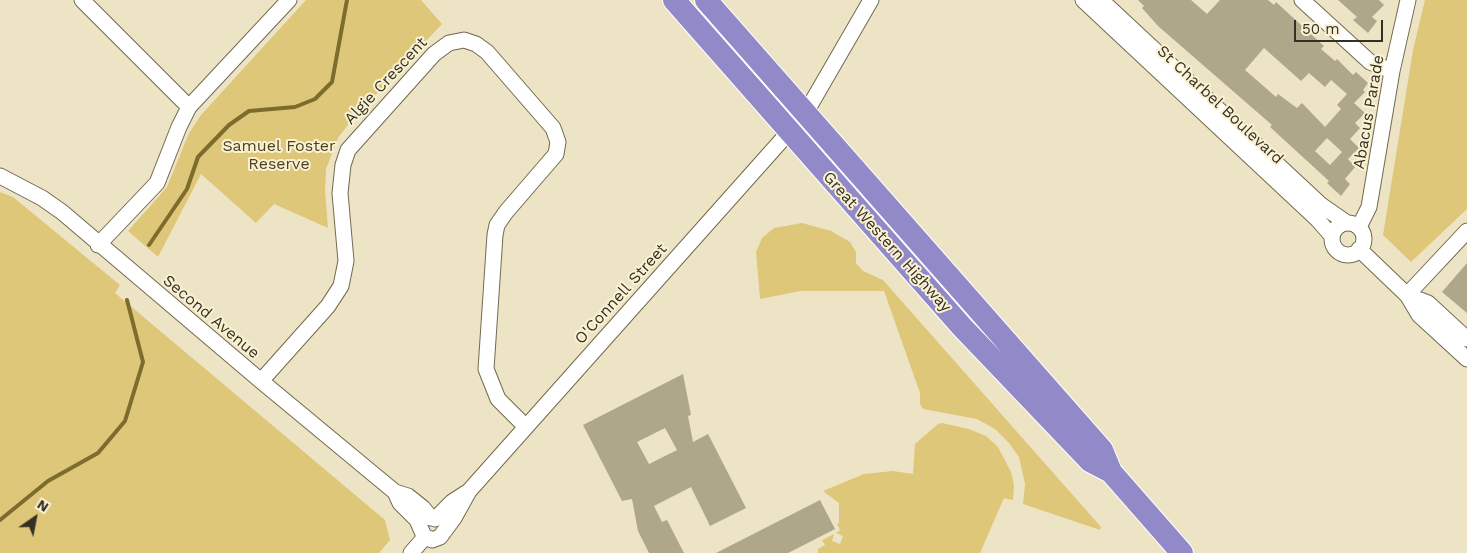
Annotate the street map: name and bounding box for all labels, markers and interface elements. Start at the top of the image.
scale bar [1297,10,1386,42]
text: 50 m [1302,20,1339,38]
street label: Algie Crescent [341,33,431,129]
street label: St Charbel Boulevard [1153,41,1287,169]
street label: Abacus Parade [1349,53,1389,171]
park label: Samuel Foster Reserve [222,136,336,174]
street label: Great Western Highway [819,168,955,316]
street label: O'Connell Street [571,240,671,348]
street label: Second Avenue [159,271,263,363]
north arrow [10,493,60,543]
text: N [34,496,52,515]

